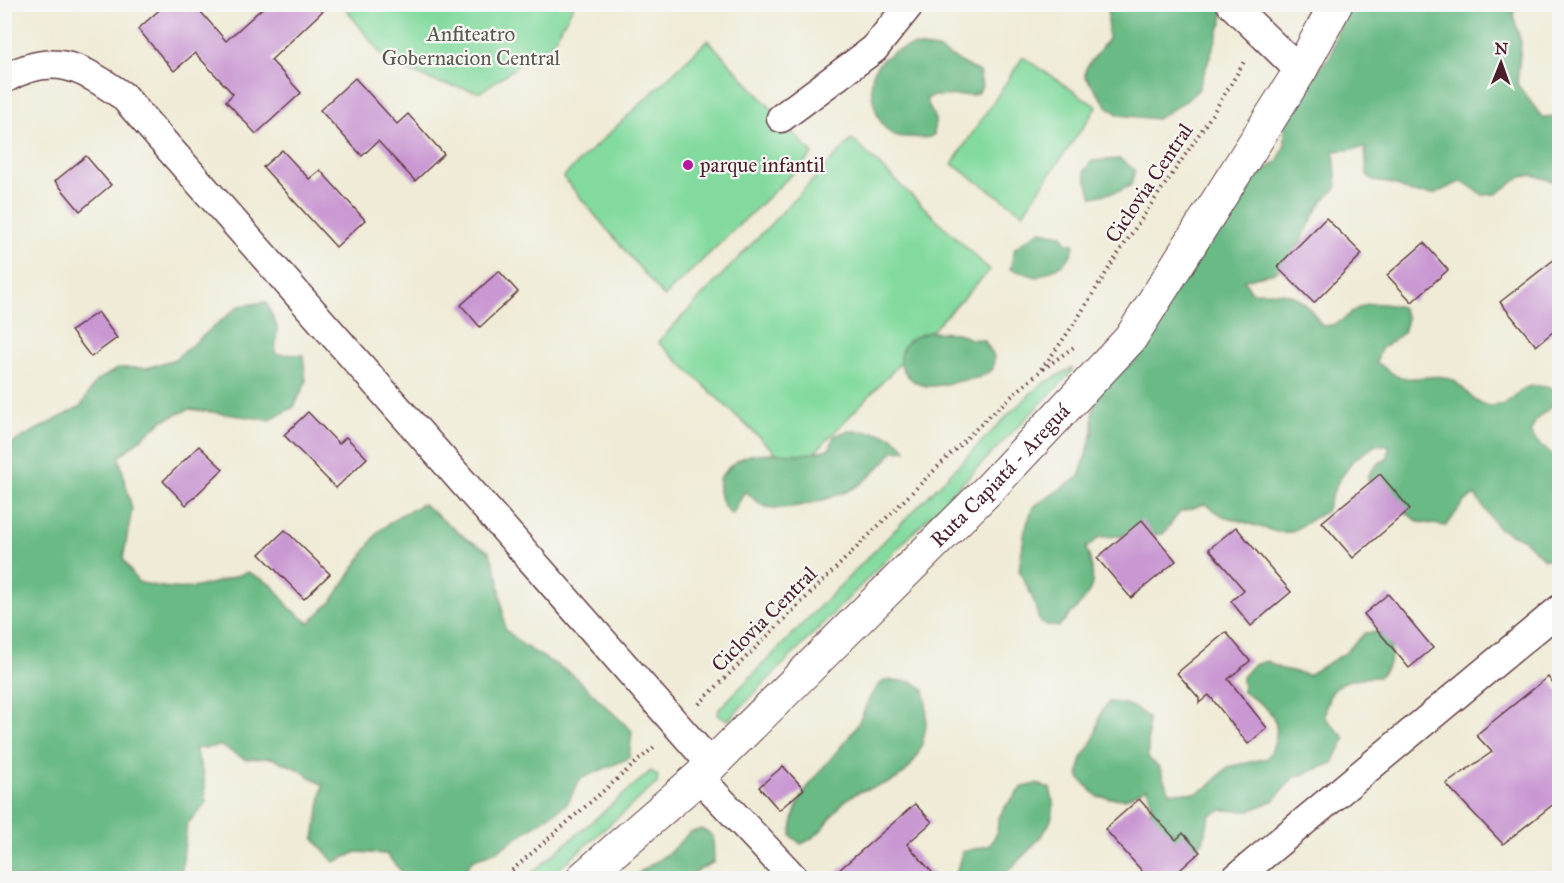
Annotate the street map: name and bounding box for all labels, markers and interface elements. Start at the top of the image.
park label: Anfiteatro Gobernacion Central [382,21,561,71]
north arrow [1471,33,1531,93]
text: N [1494,39,1509,58]
street label: Ciclovia Central [1099,118,1199,248]
place label: parque infantil [699,152,825,178]
marker: parque infantil [681,158,695,172]
street label: Ruta Capiatá - Areguá [925,398,1076,553]
street label: Ciclovia Central [706,561,822,677]

